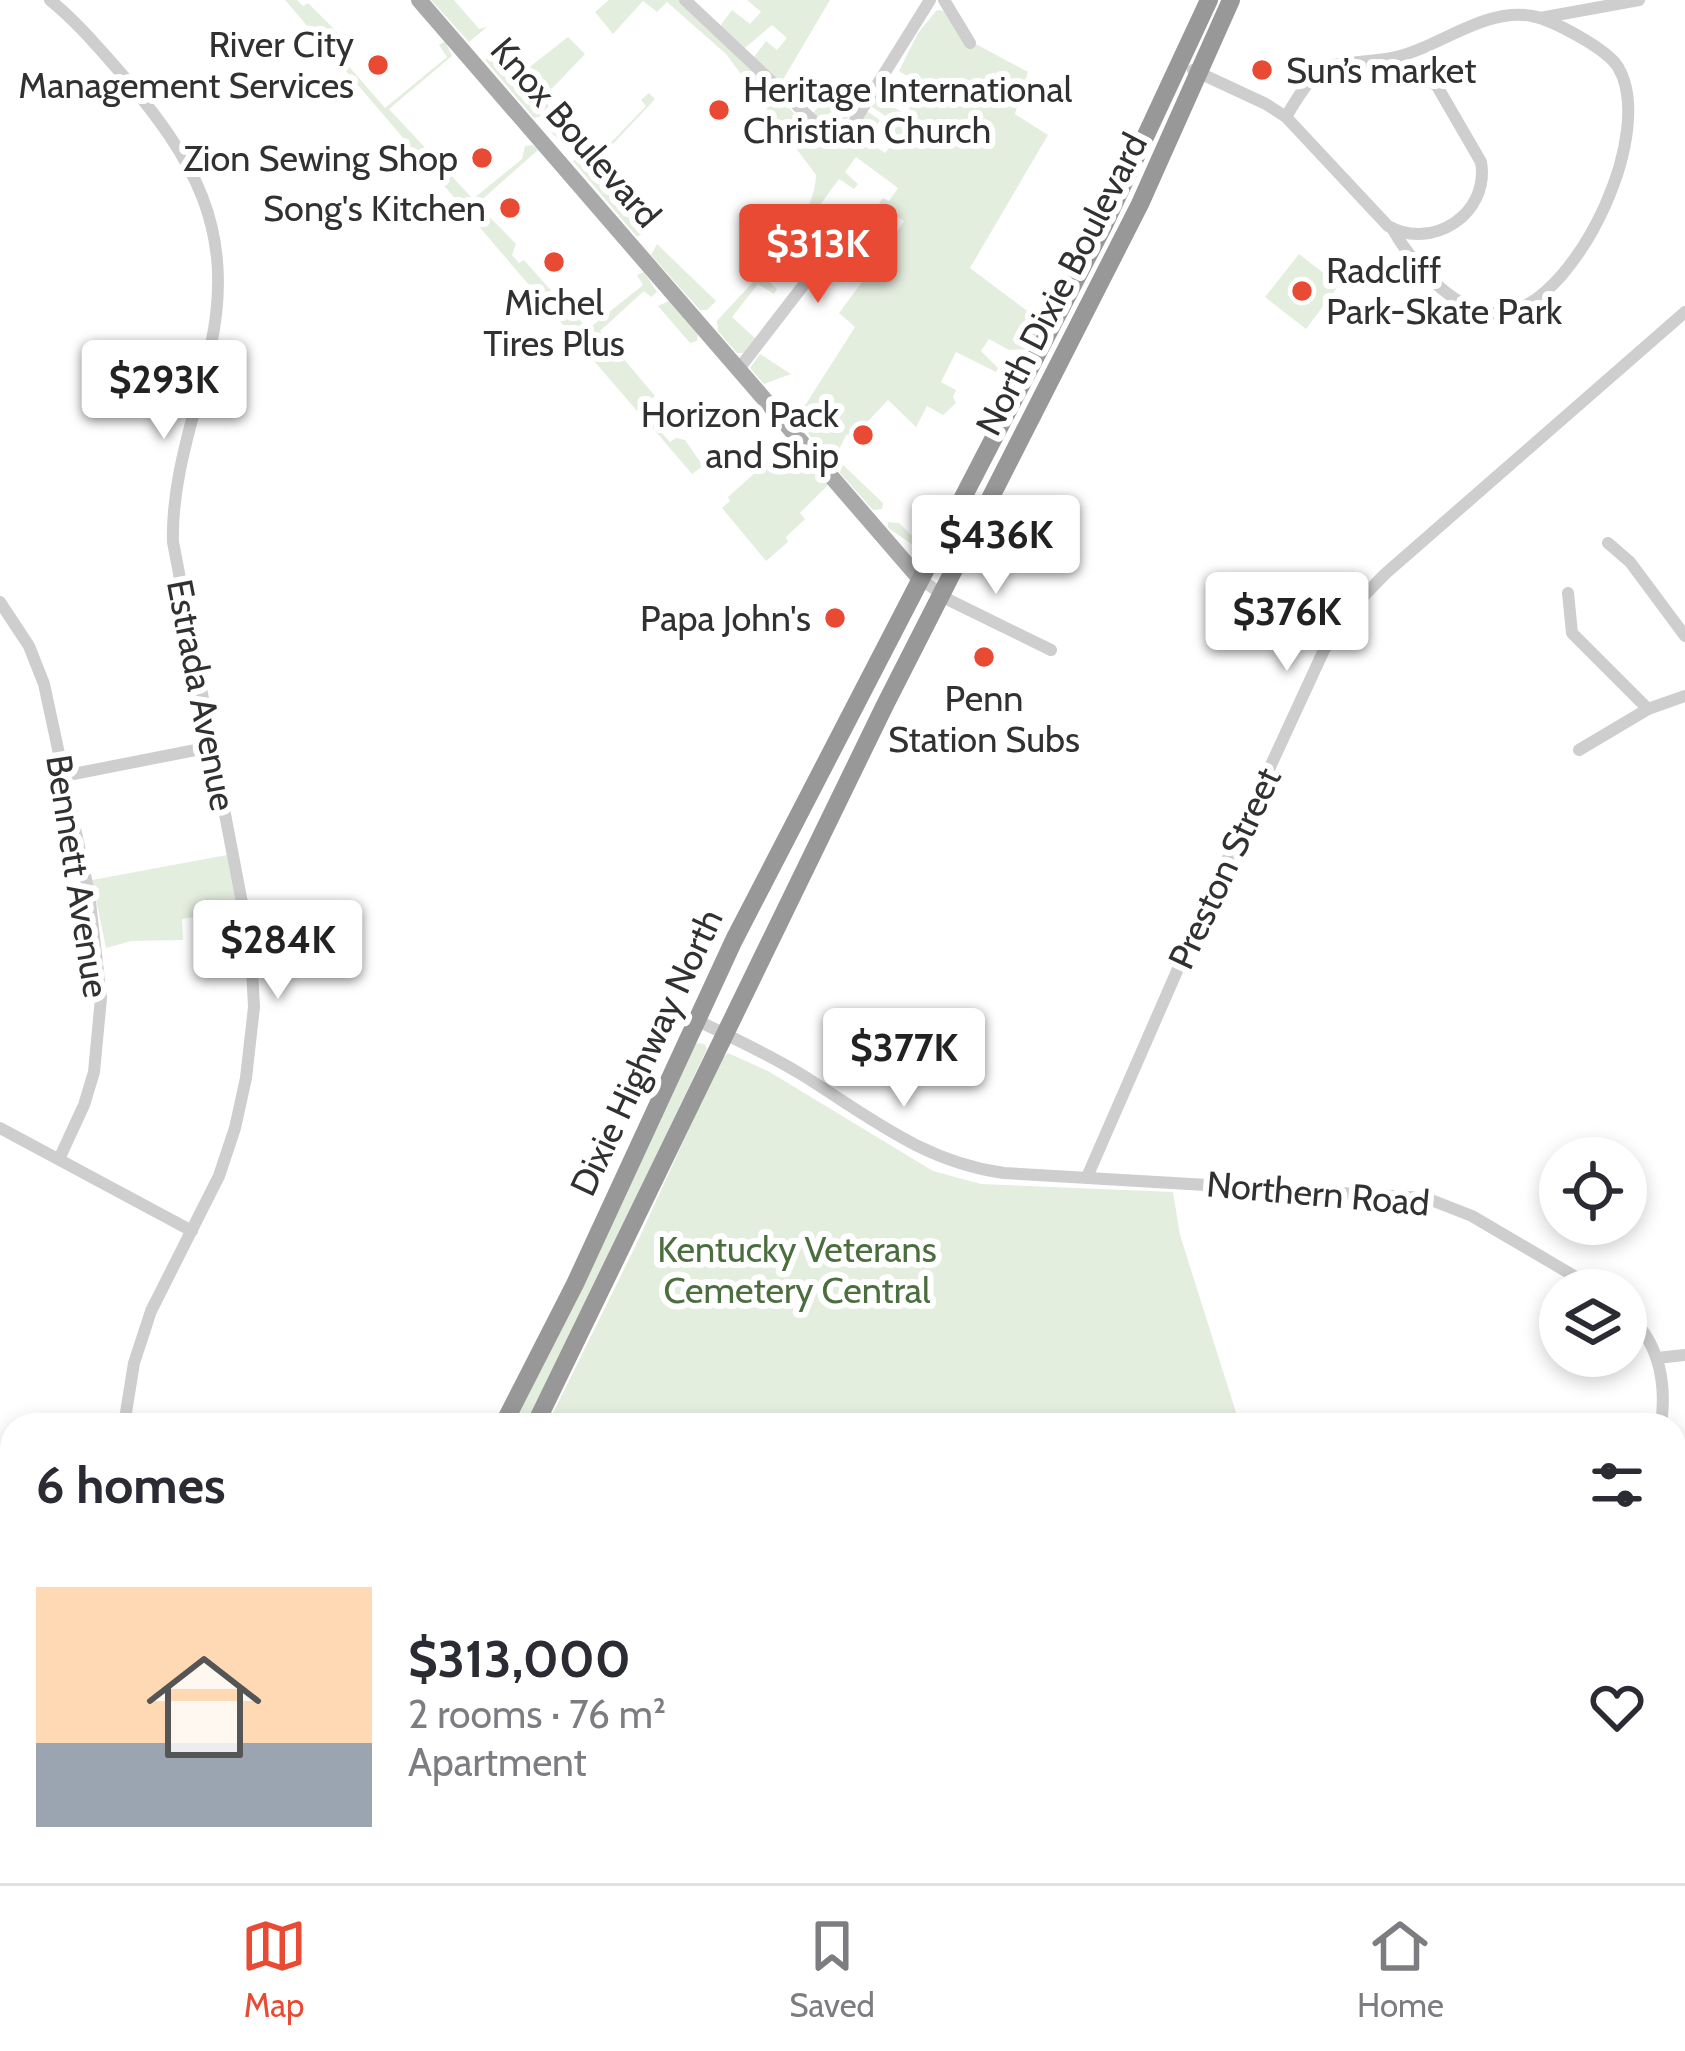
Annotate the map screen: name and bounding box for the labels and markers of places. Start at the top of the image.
place label: River City Management Services [18,22,354,107]
place label: Sun’s market [1286,48,1476,92]
marker: River City Management Services [365,52,391,78]
marker: Sun’s market [1249,57,1275,83]
place label: Heritage International Christian Church [743,67,1073,152]
marker: Heritage International Christian Church [706,97,732,123]
place label: Zion Sewing Shop [183,136,458,180]
marker: Zion Sewing Shop [469,145,495,171]
place label: Song's Kitchen [263,186,486,230]
marker: Song's Kitchen [497,195,523,221]
pin: $313K [734,204,902,306]
place label: Radcliff Park-Skate Park [1326,248,1563,333]
marker: Michel Tires Plus [541,249,567,275]
marker: Radcliff Park-Skate Park [1289,278,1315,304]
place label: Michel Tires Plus [483,280,625,365]
pin: $293K [80,340,248,442]
place label: Horizon Pack and Ship [641,392,840,477]
marker: Horizon Pack and Ship [850,422,876,448]
pin: $436K [912,495,1080,597]
pin: $376K [1203,572,1371,674]
place label: Papa John's [640,596,811,640]
marker: Papa John's [822,605,848,631]
marker: Penn Station Subs [971,644,997,670]
place label: Penn Station Subs [888,676,1080,761]
pin: $284K [194,900,362,1002]
pin: $377K [820,1008,988,1110]

